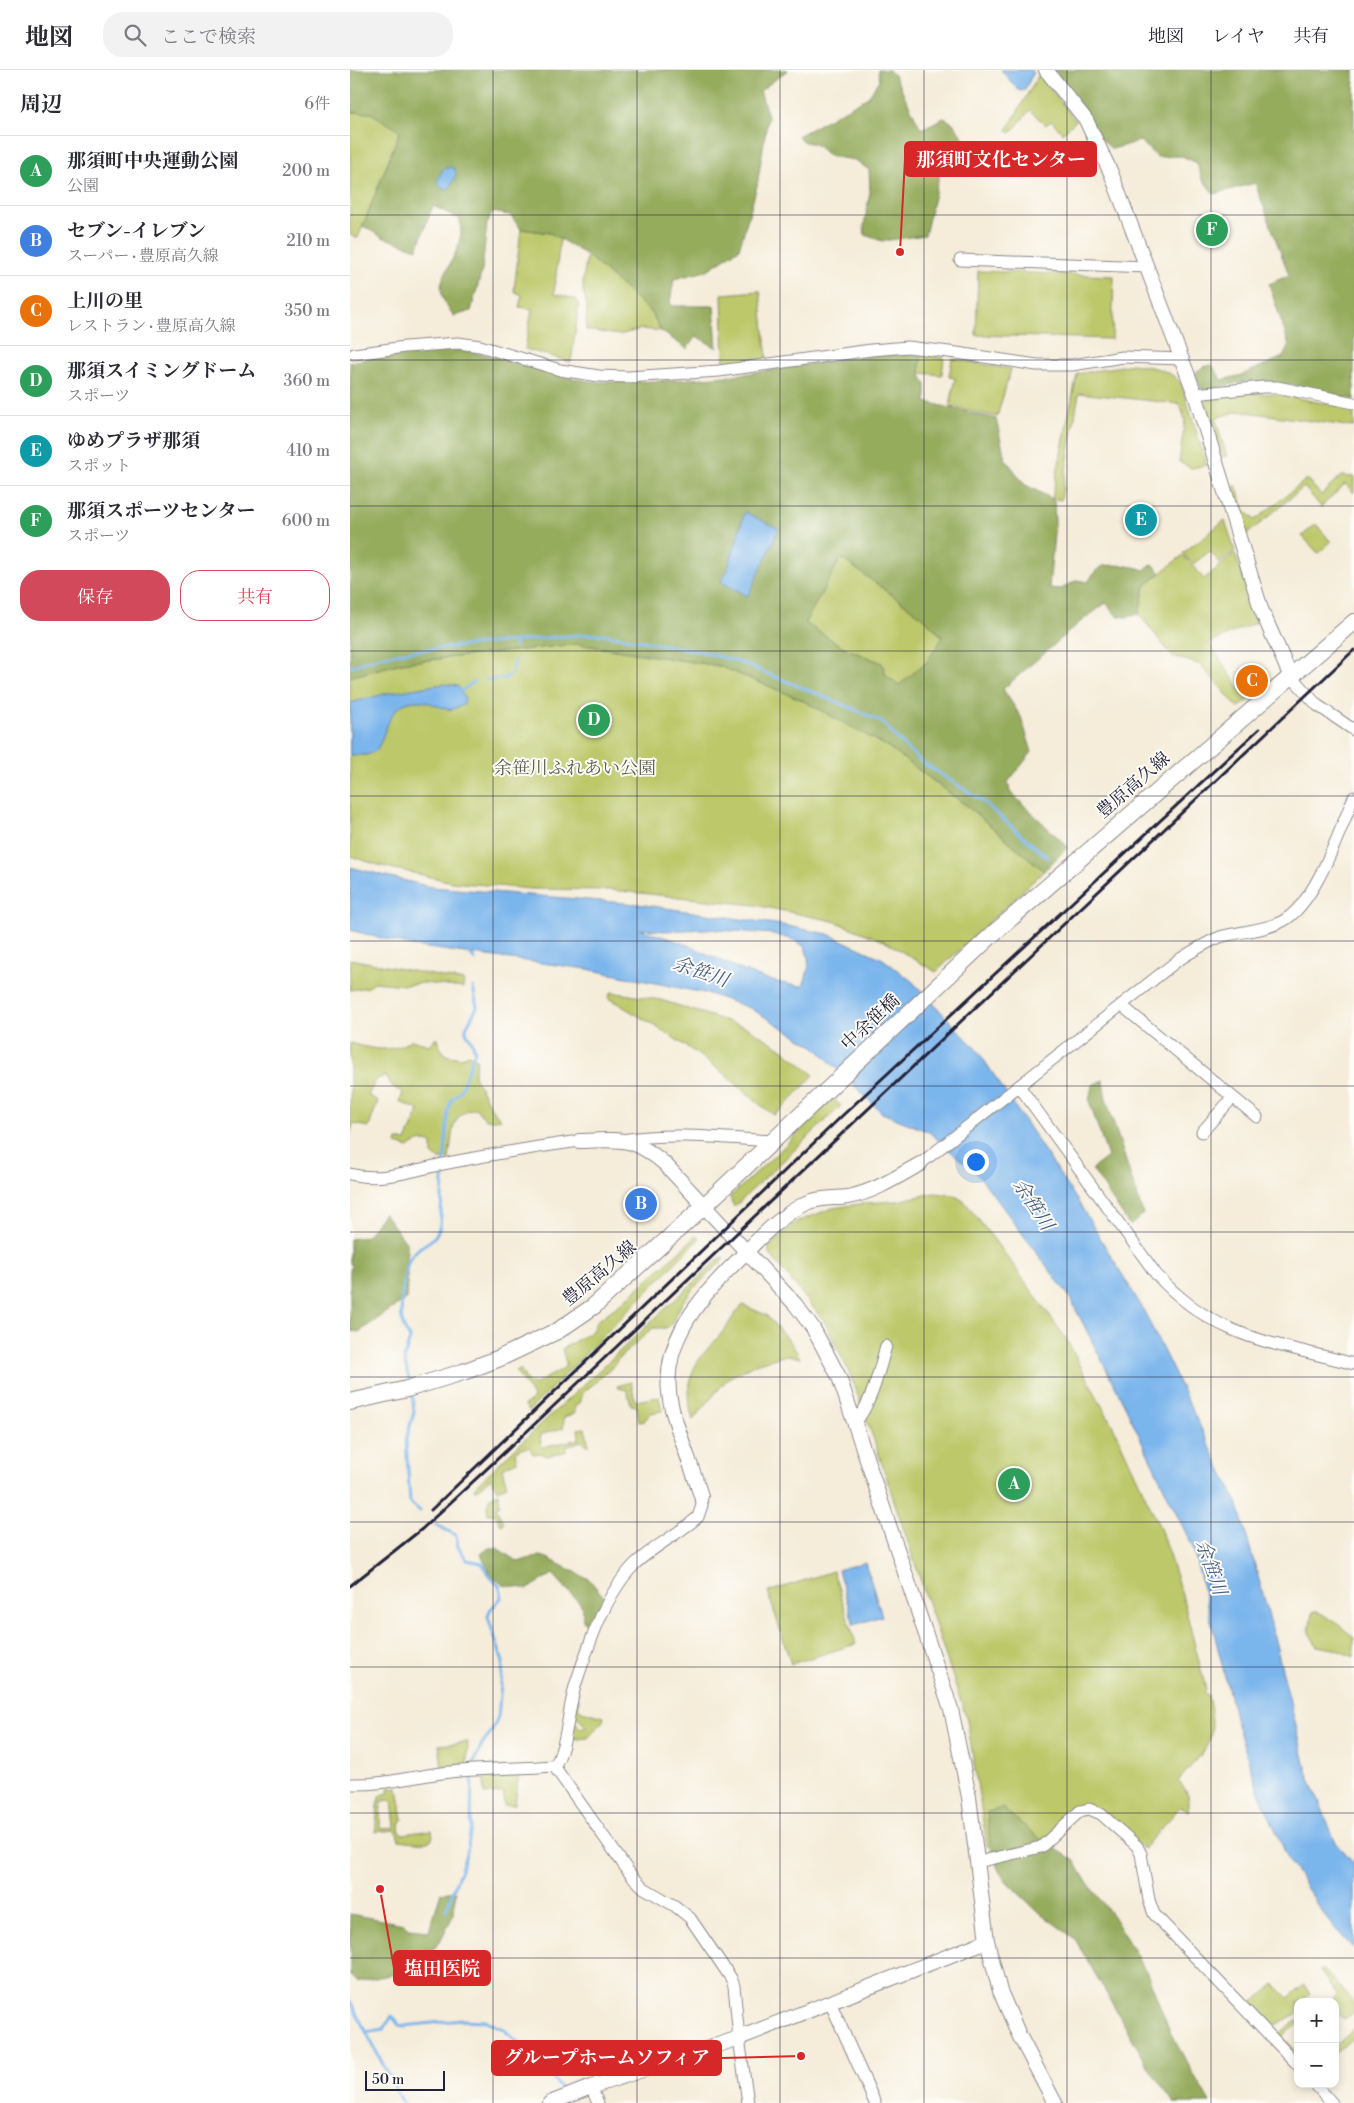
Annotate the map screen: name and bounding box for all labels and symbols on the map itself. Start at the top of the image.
callout: 那須町文化センター [905,142,1096,176]
text: 那須町文化センター [916,148,1086,172]
pin: F [1196,211,1228,249]
pin: E [1125,501,1157,539]
pin: C [1236,662,1268,700]
pin: D [578,701,610,739]
street label: 豊原高久線 [1092,747,1175,824]
park label: 余笹川ふれあい公園 [494,757,656,780]
water label: 余笹川 [670,951,733,993]
street label: 中余笹橋 [836,989,905,1055]
your location [963,1149,989,1175]
water label: 余笹川 [1008,1174,1060,1237]
pin: B [625,1185,657,1223]
street label: 豊原高久線 [557,1236,641,1311]
pin: A [998,1465,1030,1503]
water label: 余笹川 [1190,1536,1232,1600]
callout: 塩田医院 [394,1951,490,1985]
text: 塩田医院 [404,1957,480,1981]
callout: グループホームソフィア [492,2041,721,2075]
text: グループホームソフィア [504,2046,710,2070]
scale bar [365,2068,445,2091]

